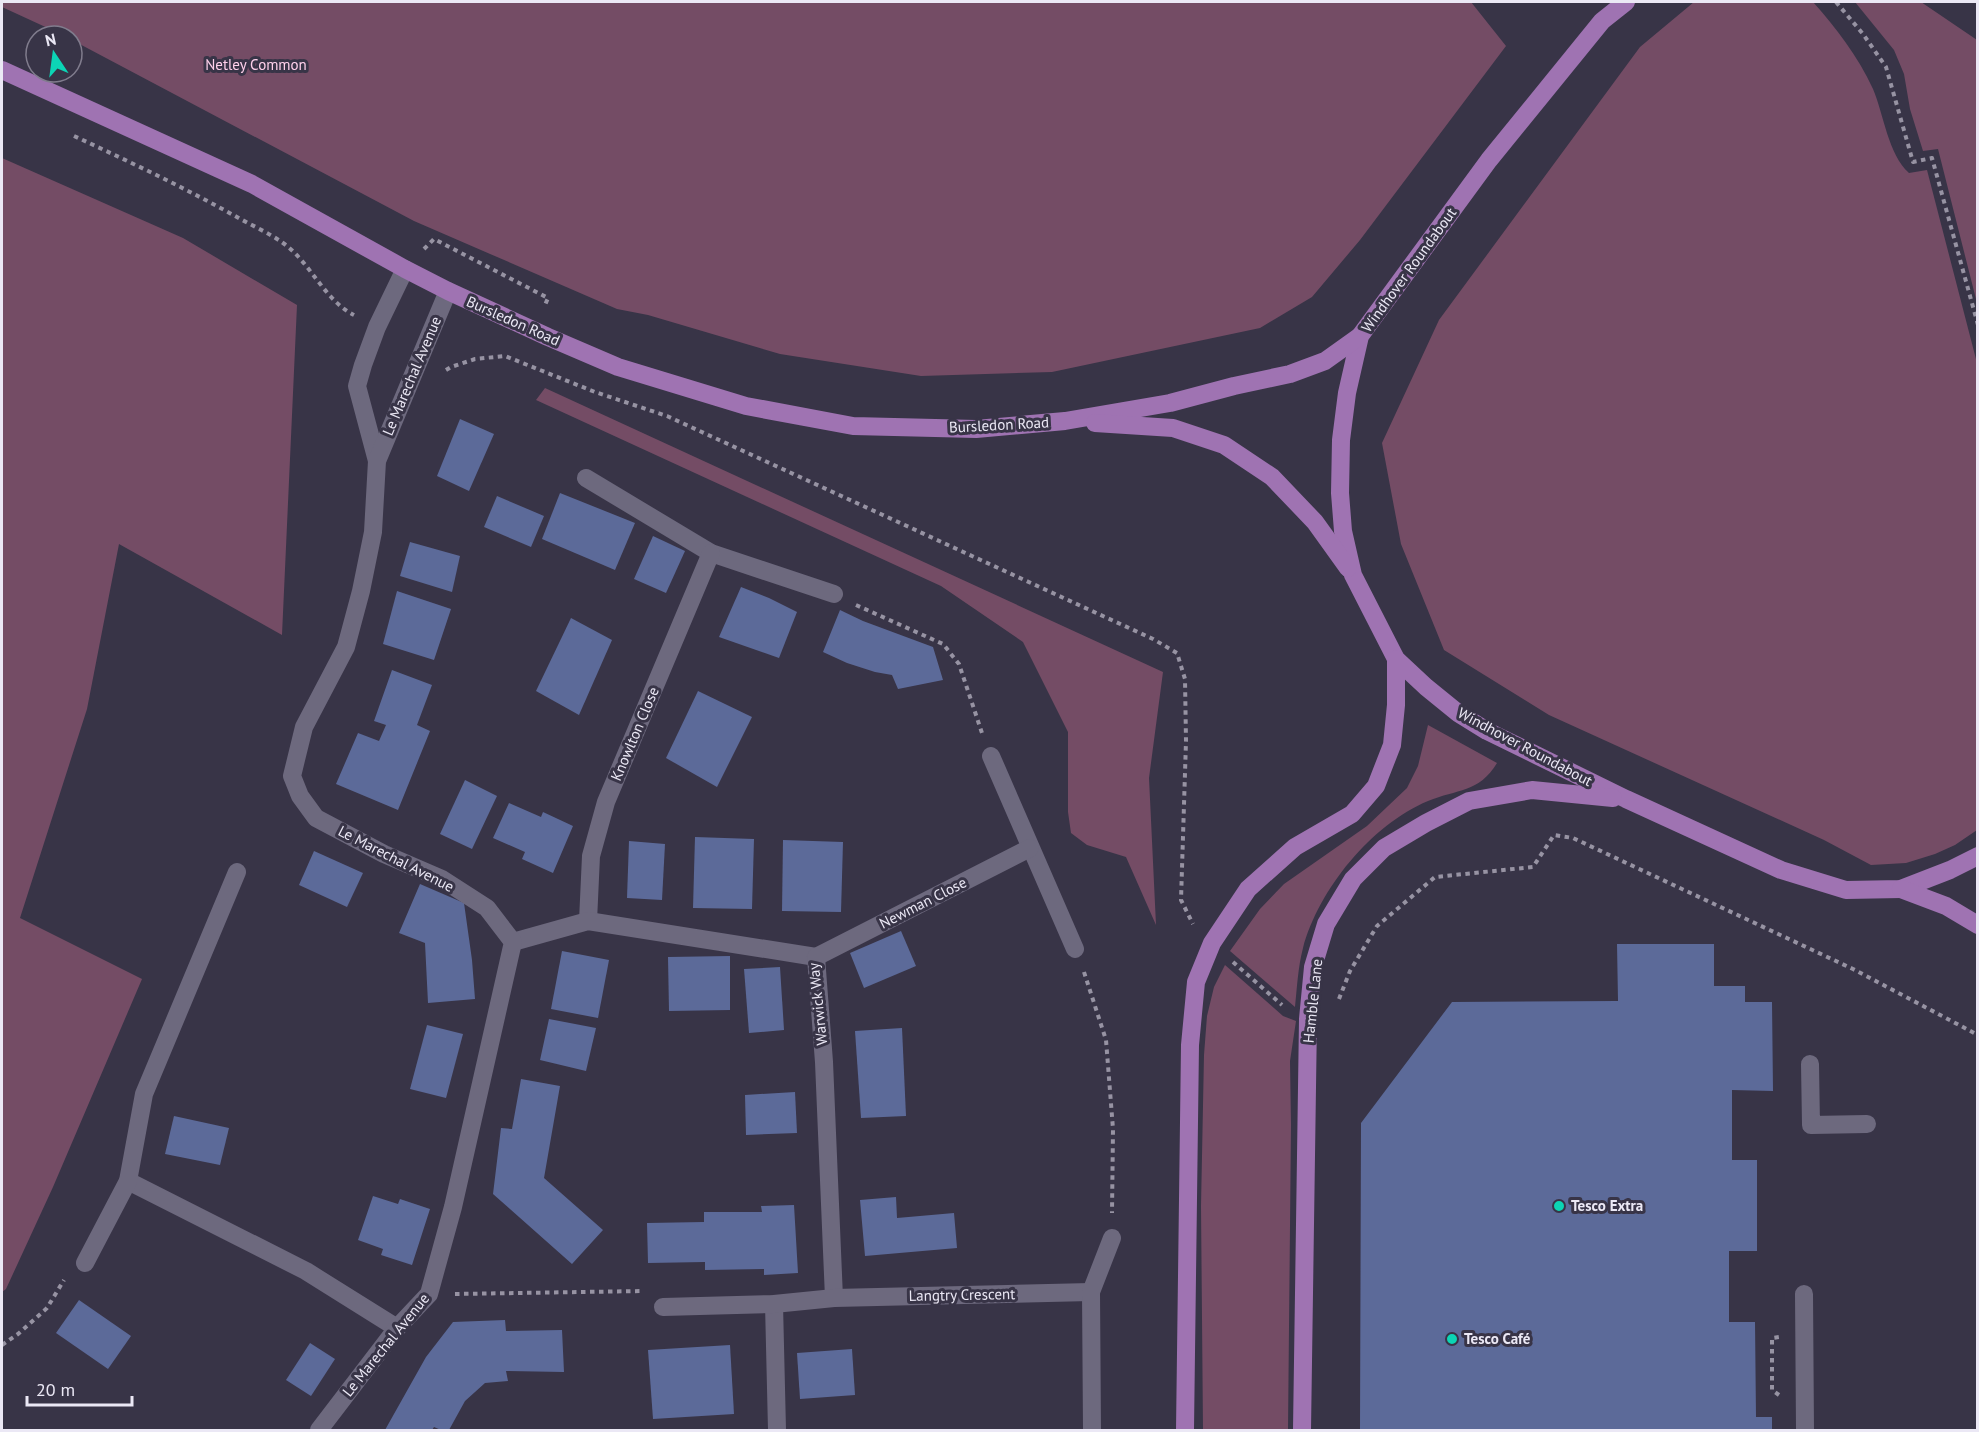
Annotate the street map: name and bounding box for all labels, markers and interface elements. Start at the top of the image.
north arrow [24,24,84,84]
text: N [43,28,58,50]
park label: Netley Common [205,55,307,74]
street label: Windhover Roundabout [1357,203,1460,336]
street label: Bursledon Road [464,291,563,350]
street label: Le Marechal Avenue [378,313,445,438]
street label: Bursledon Road [948,412,1050,437]
street label: Knowlton Close [606,684,663,784]
street label: Windhover Roundabout [1455,703,1596,790]
street label: Le Marechal Avenue [335,821,457,896]
street label: Newman Close [876,872,970,933]
street label: Hamble Lane [1299,958,1326,1044]
street label: Warwick Way [804,962,831,1046]
place label: Tesco Extra [1571,1196,1643,1215]
marker: Tesco Extra [1552,1199,1566,1213]
street label: Langtry Crescent [909,1284,1015,1305]
street label: Le Marechal Avenue [338,1289,433,1400]
place label: Tesco Café [1464,1329,1531,1348]
marker: Tesco Café [1445,1332,1459,1346]
scale bar [27,1369,132,1407]
text: 20 m [36,1378,75,1401]

